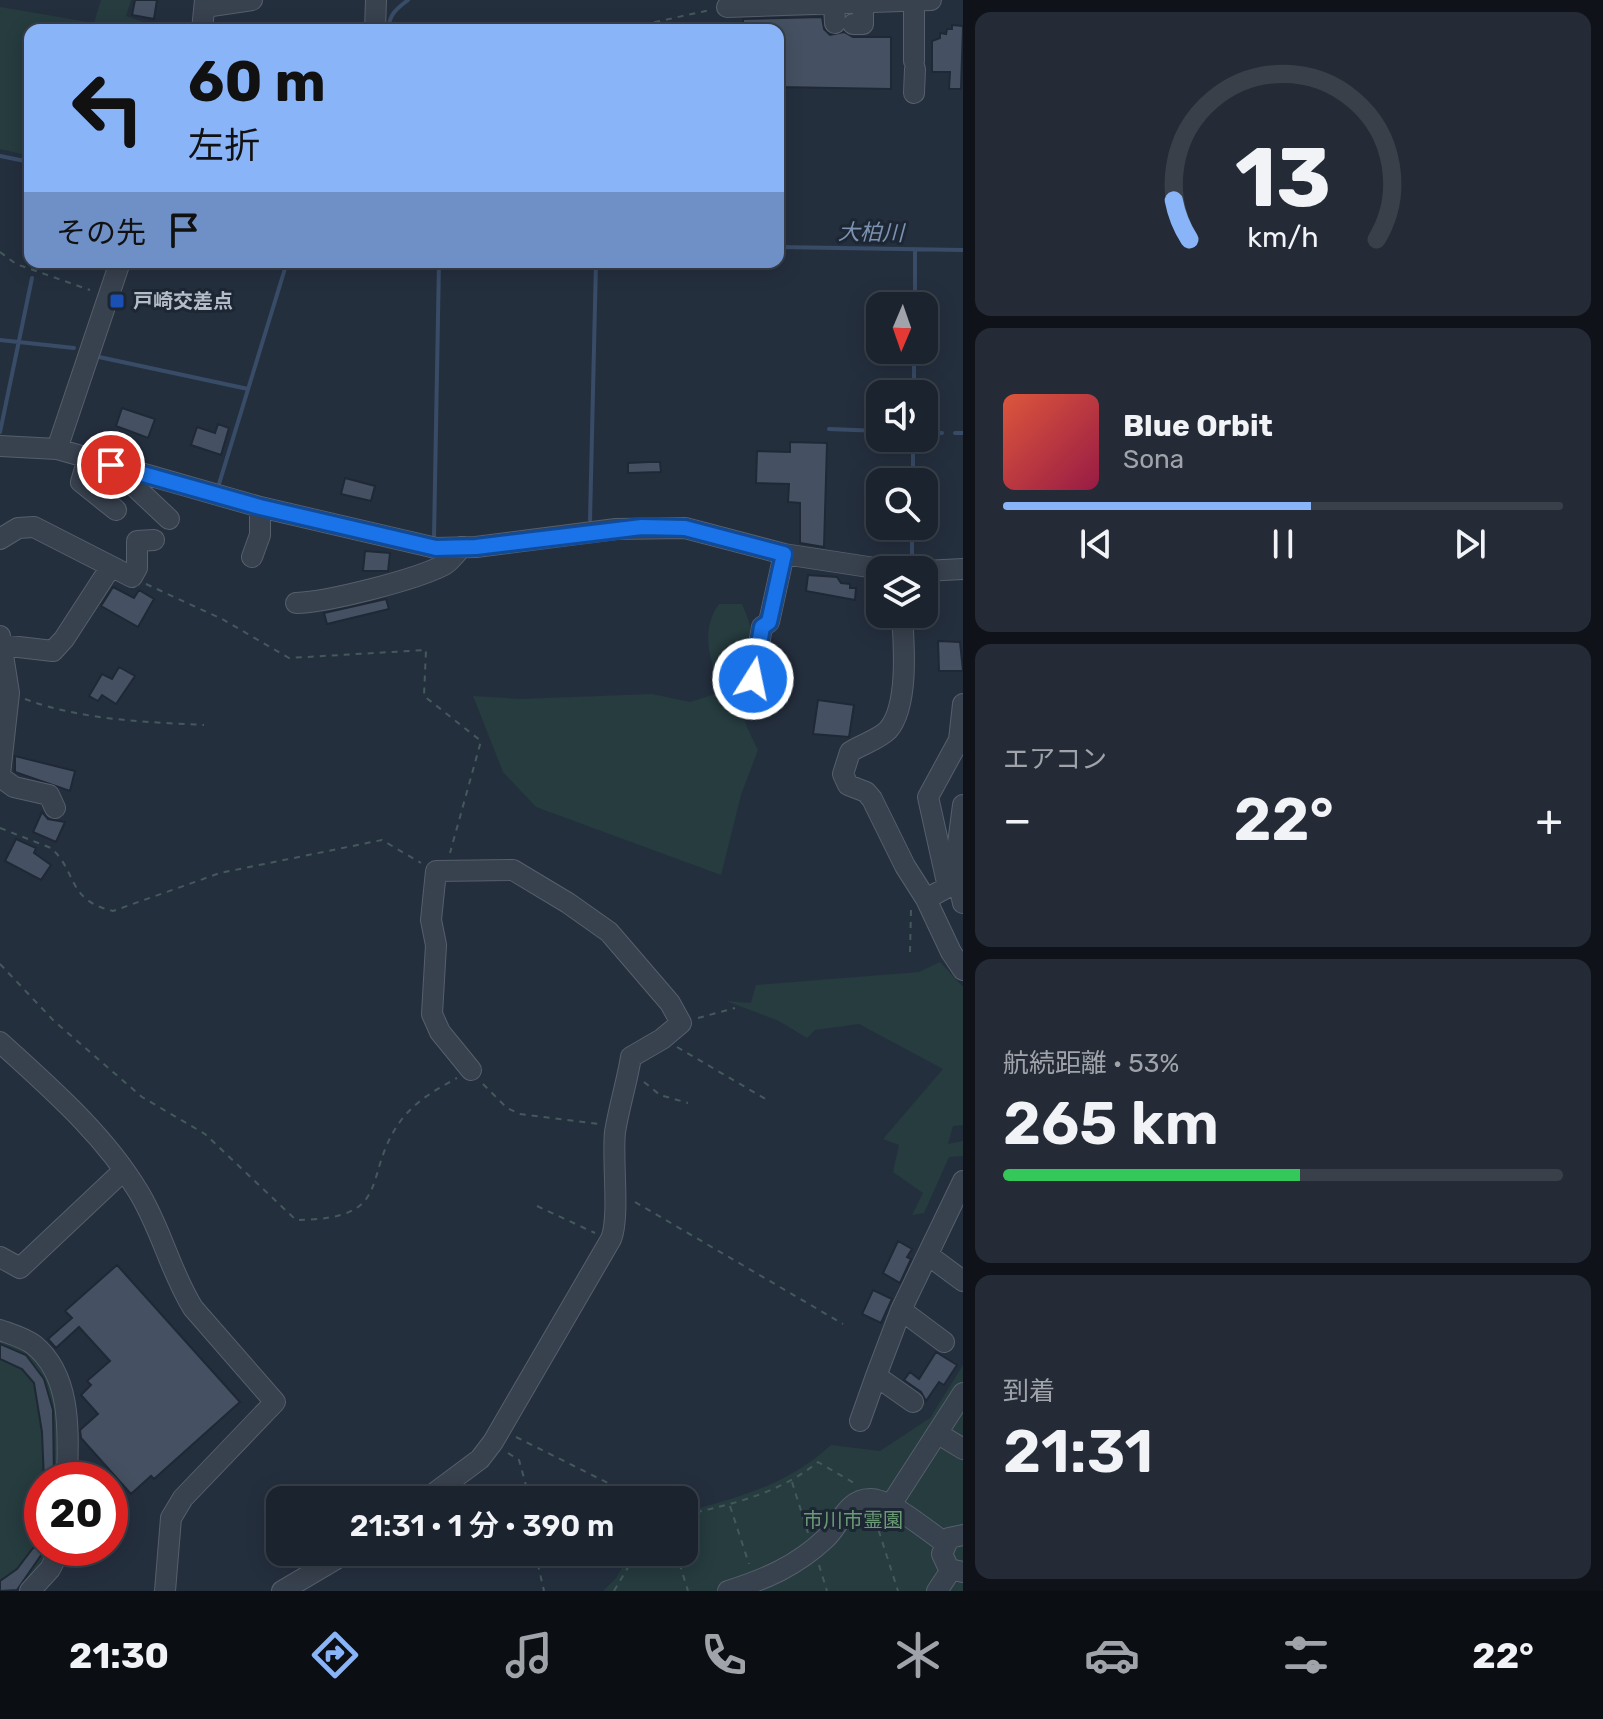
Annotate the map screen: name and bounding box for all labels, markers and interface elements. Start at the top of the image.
text: 60 m [188,49,326,115]
icon: left [56,56,160,160]
text: 左折 [188,124,260,167]
text: 13 [1235,127,1331,226]
icon: arrive [162,208,206,252]
text: その先 [56,215,146,251]
water label: 大柏川 [838,218,906,247]
text: km/h [1247,220,1319,254]
place label: 戸崎交差点 [133,289,233,313]
marker: 戸崎交差点 [108,292,126,310]
north arrow [866,292,938,364]
map controls [866,292,938,628]
button: sound [866,380,938,452]
text: Blue Orbit [1123,408,1273,444]
pin [77,431,145,499]
icon: arrive [89,443,133,487]
text: Sona [1123,444,1184,475]
button: search [866,468,938,540]
icon: previous [1074,522,1118,566]
icon: pause [1261,522,1305,566]
icon: next [1448,522,1492,566]
button: layers [866,556,938,628]
position arrow [711,637,795,721]
text: エアコン [1003,744,1107,775]
text: 22° [1233,784,1334,855]
text: − [1003,794,1032,846]
text: + [1536,794,1563,846]
text: 航続距離 · 53% [1003,1048,1179,1079]
text: 265 km [1003,1088,1219,1159]
text: 到着 [1003,1376,1055,1407]
text: 21:31 [1003,1416,1153,1487]
speed limit sign: 20 [24,1462,128,1566]
text: 21:31 · 1 分 · 390 m [350,1508,614,1544]
park label: 市川市霊園 [803,1508,903,1532]
icon: directions [307,1627,363,1683]
icon: music [501,1627,557,1683]
icon: phone [696,1627,752,1683]
icon: climate [890,1627,946,1683]
icon: car [1084,1627,1140,1683]
icon: filters [1278,1627,1334,1683]
text: 21:30 [69,1634,169,1677]
text: 22° [1472,1634,1534,1677]

